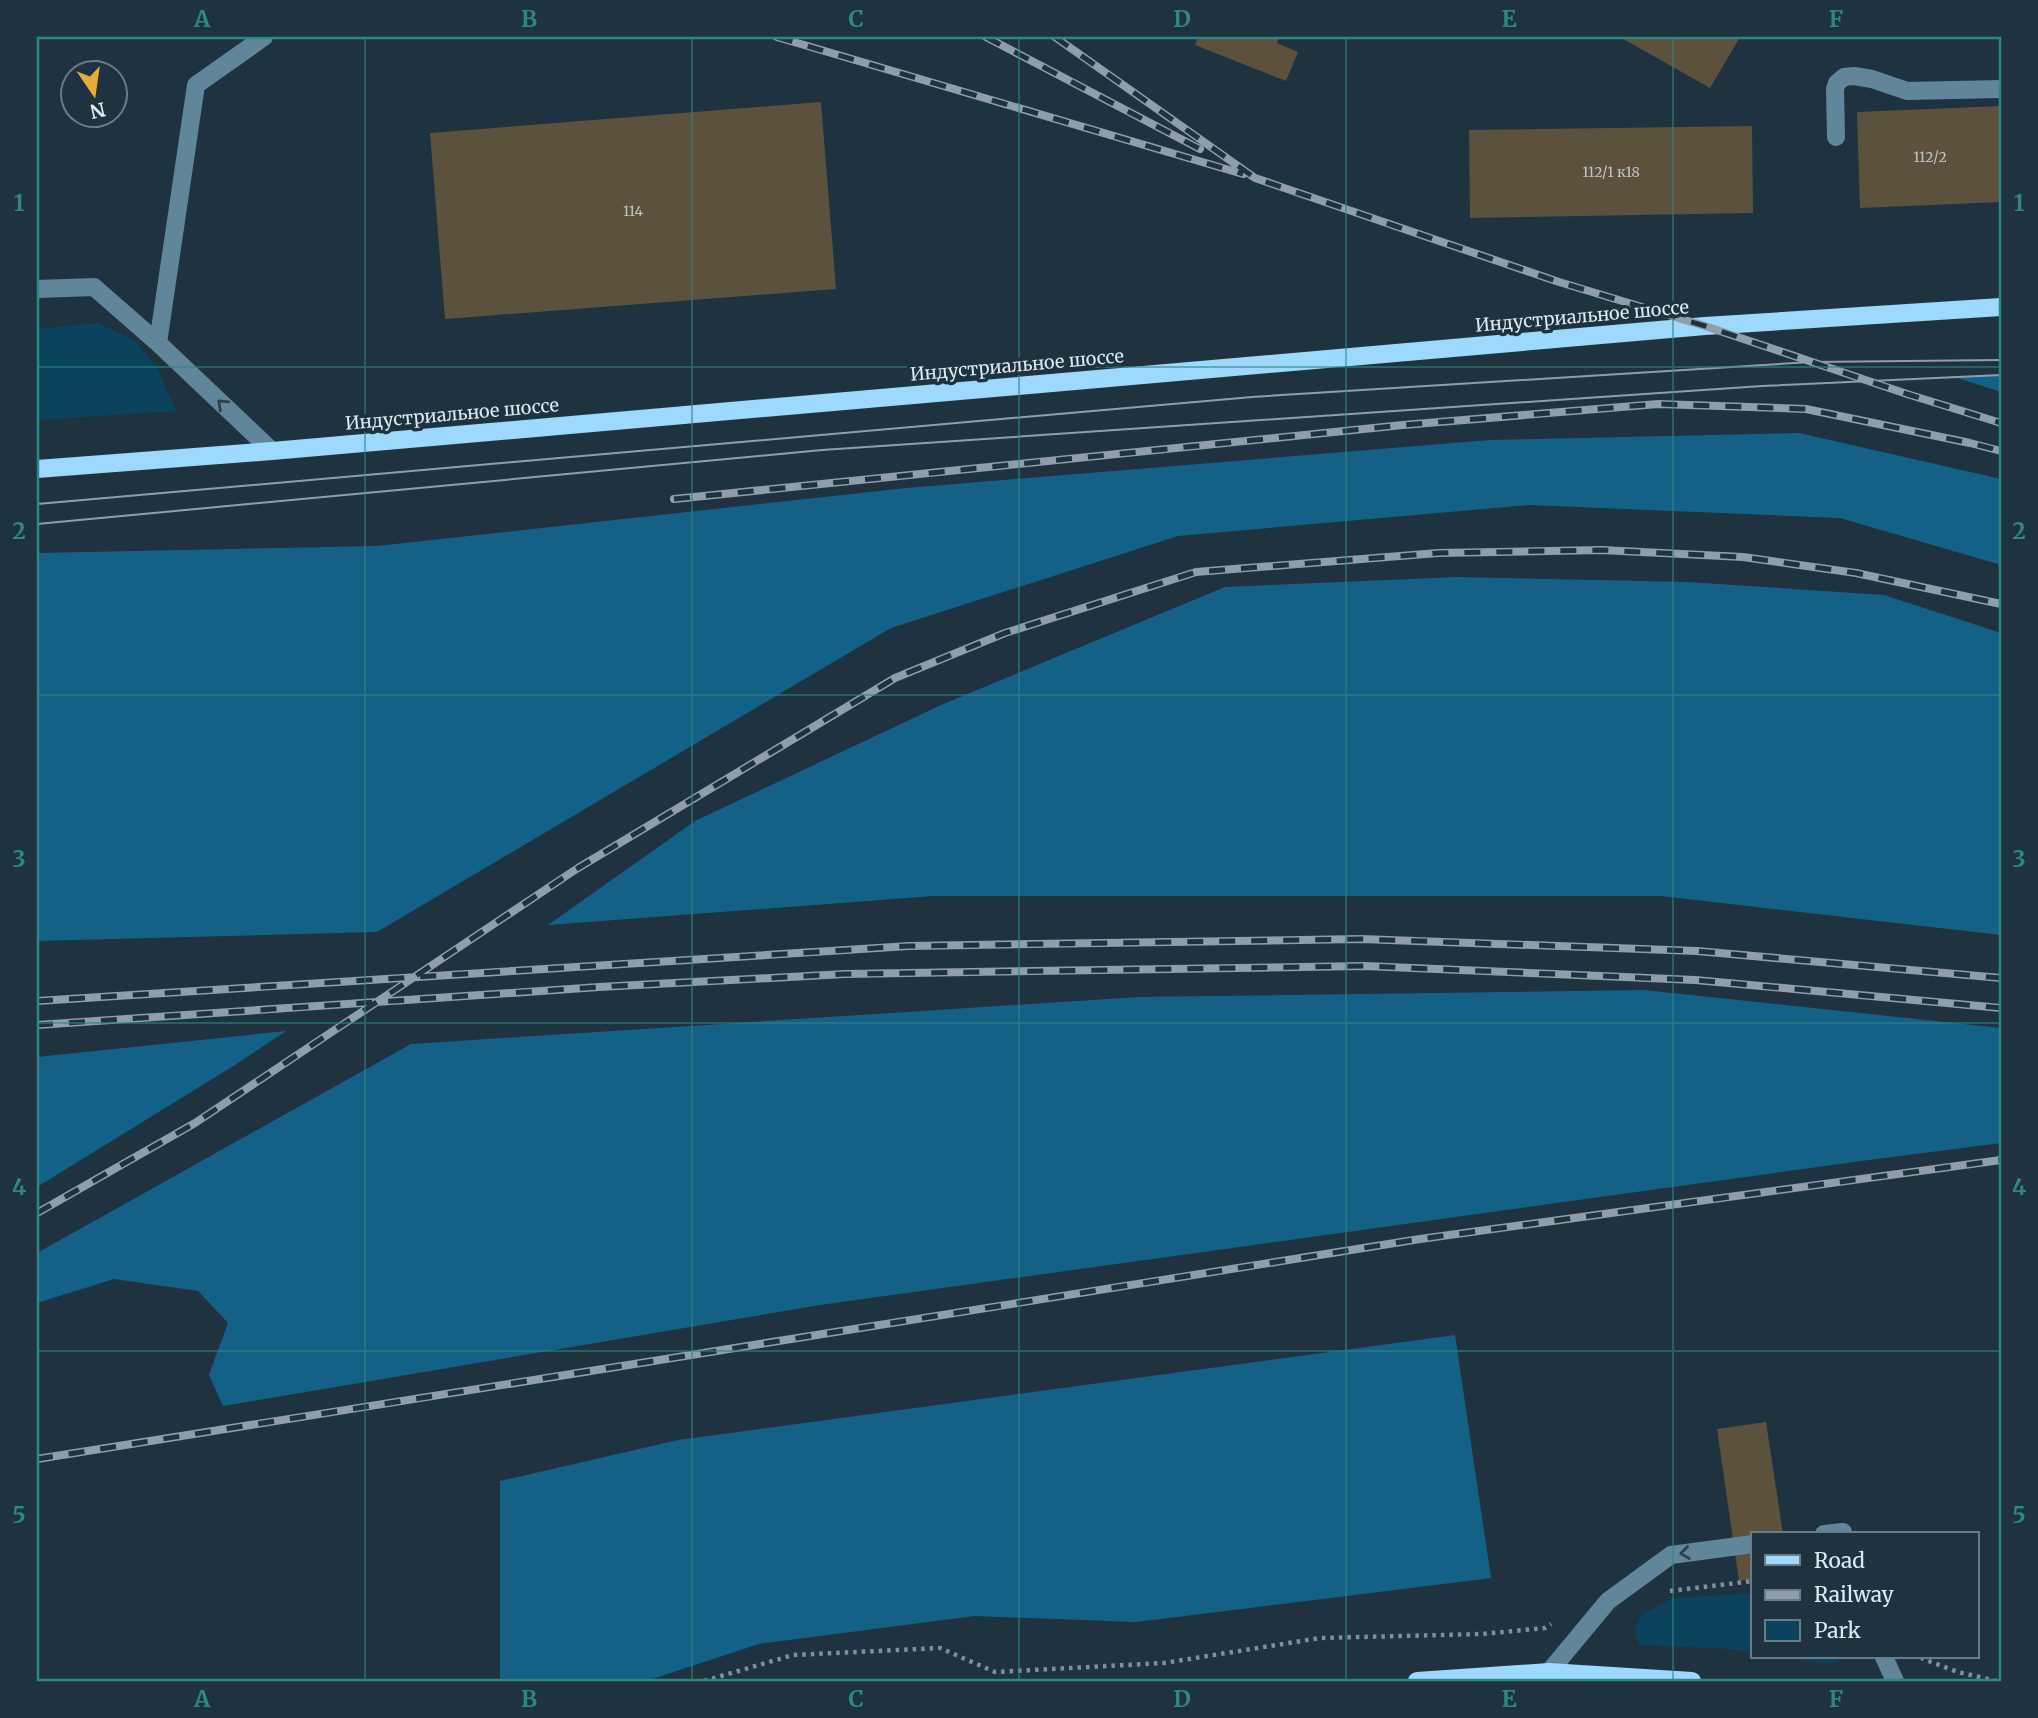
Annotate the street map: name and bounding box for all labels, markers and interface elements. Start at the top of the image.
text: A [193,4,211,33]
text: B [521,4,537,33]
text: C [848,4,864,33]
text: D [1173,4,1191,33]
text: E [1501,4,1517,33]
text: F [1829,4,1843,33]
north arrow [60,60,130,130]
text: N [88,97,108,124]
house number: 112/2 [1913,148,1947,166]
house number: 112/1 к18 [1582,163,1640,181]
text: 1 [14,188,25,217]
text: 1 [2014,188,2025,217]
house number: 114 [623,202,643,220]
street label: Индустриальное шоссе [1474,295,1690,337]
street label: Индустриальное шоссе [909,344,1125,386]
street label: Индустриальное шоссе [344,393,560,435]
one-way arrow [217,399,230,412]
text: 2 [12,516,26,545]
text: 2 [2012,516,2026,545]
text: 3 [12,844,26,873]
text: 3 [2012,844,2026,873]
text: 4 [12,1172,27,1201]
text: 4 [2012,1172,2027,1201]
text: 5 [12,1500,26,1529]
text: 5 [2012,1500,2026,1529]
legend [1751,1532,1979,1658]
one-way arrow [1679,1545,1691,1560]
text: Road [1814,1547,1865,1574]
text: Railway [1814,1581,1895,1608]
text: Park [1814,1617,1861,1644]
text: A [193,1684,211,1713]
text: B [521,1684,537,1713]
text: C [848,1684,864,1713]
text: D [1173,1684,1191,1713]
text: E [1501,1684,1517,1713]
text: F [1829,1684,1843,1713]

